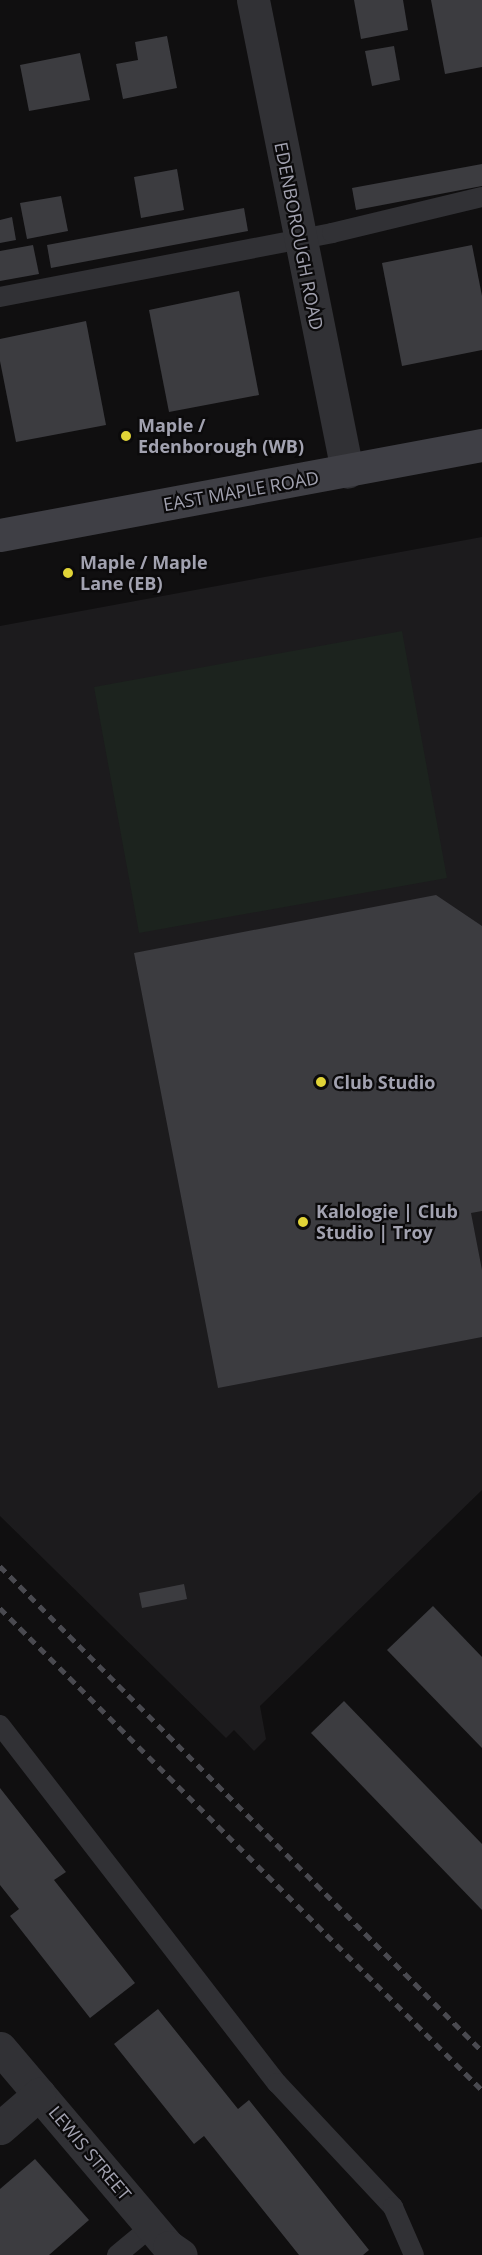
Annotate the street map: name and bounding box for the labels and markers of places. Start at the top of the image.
place label: Maple / Edenborough (WB) [138,415,304,458]
marker: Maple / Edenborough (WB) [119,429,133,443]
place label: Maple / Maple Lane (EB) [80,552,208,594]
marker: Maple / Maple Lane (EB) [61,566,75,580]
place label: Club Studio [333,1071,435,1093]
marker: Club Studio [314,1075,328,1089]
place label: Kalologie | Club Studio | Troy [316,1201,458,1244]
marker: Kalologie | Club Studio | Troy [294,1213,312,1231]

